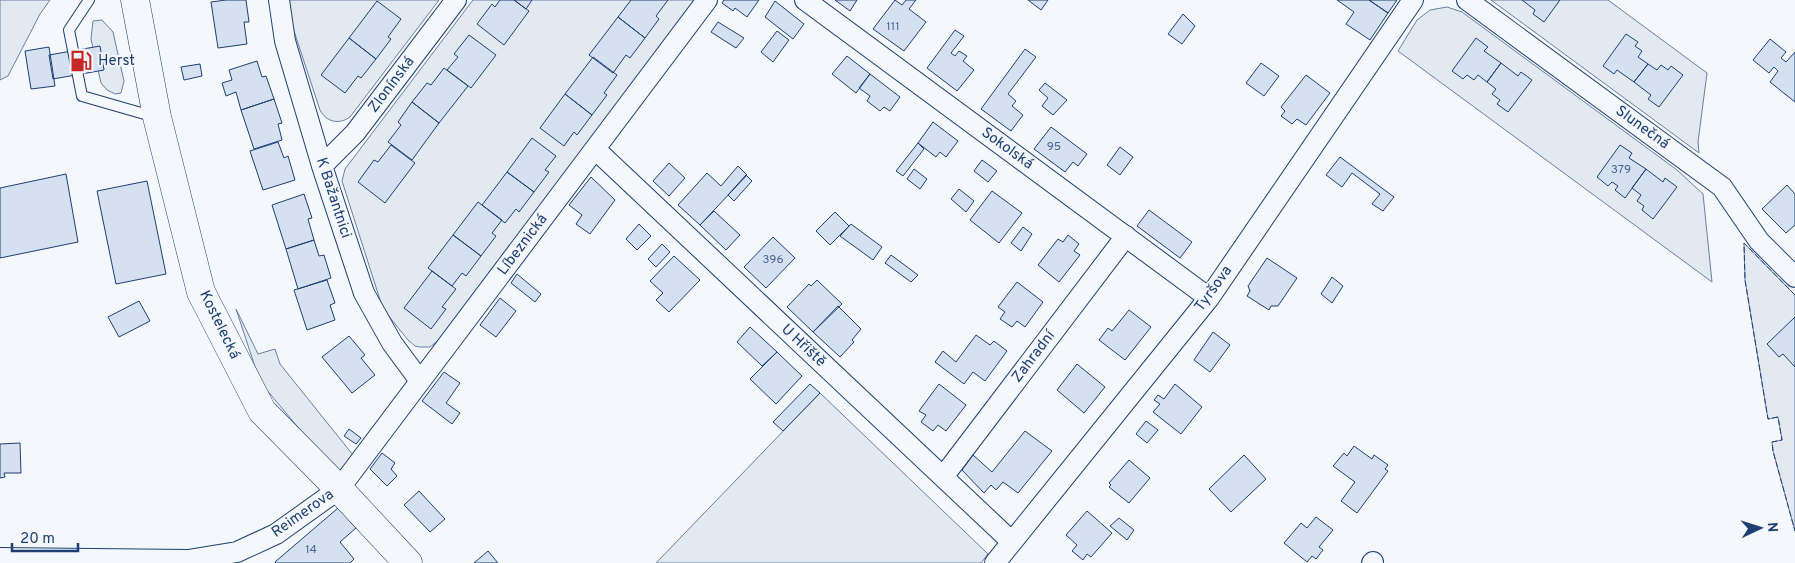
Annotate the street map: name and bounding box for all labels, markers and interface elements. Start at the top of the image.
house number: 111 [886,19,900,35]
fuel station icon: Herst [68,48,94,74]
place label: Herst [98,52,135,71]
street label: Zlonínská [365,53,419,117]
street label: Slunečná [1611,102,1673,154]
street label: Sokolská [977,124,1037,174]
house number: 95 [1047,139,1061,155]
street label: K Bažantnici [311,155,355,241]
house number: 379 [1611,162,1631,178]
street label: Líbeznická [494,210,552,279]
house number: 396 [762,252,784,268]
street label: Tyršova [1191,262,1237,316]
street label: Kostelecká [194,288,244,362]
street label: U Hřiště [777,320,829,372]
street label: Zahradní [1008,326,1061,387]
street label: Reimerova [268,486,338,542]
north arrow [1735,503,1785,553]
scale bar [12,520,79,552]
text: N [1763,522,1780,533]
text: 20 m [20,530,55,549]
house number: 14 [305,542,317,558]

